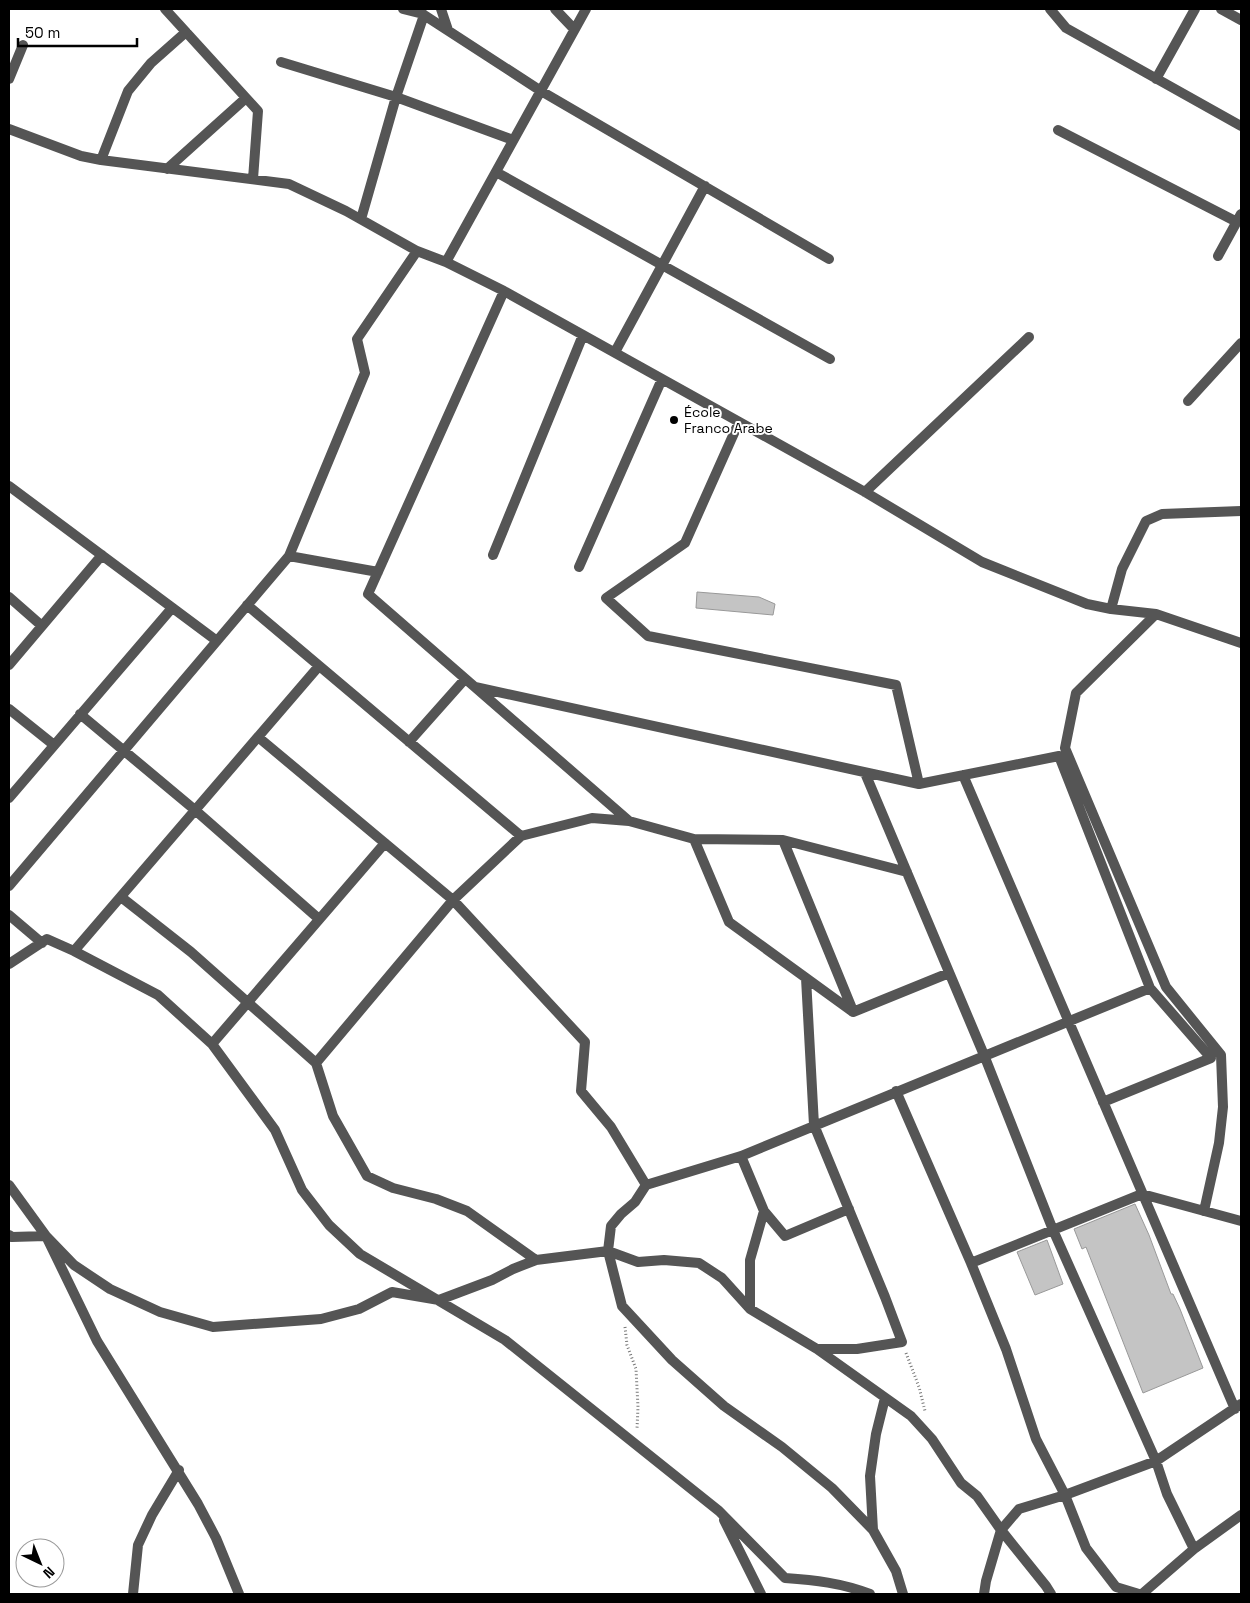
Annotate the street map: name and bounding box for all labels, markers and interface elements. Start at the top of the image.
scale bar [18,15,136,47]
text: 50 m [25,23,60,42]
place label: École Franco Arabe [684,403,773,437]
marker: École Franco Arabe [668,414,680,426]
north arrow [15,1538,65,1588]
text: N [39,1563,58,1582]

